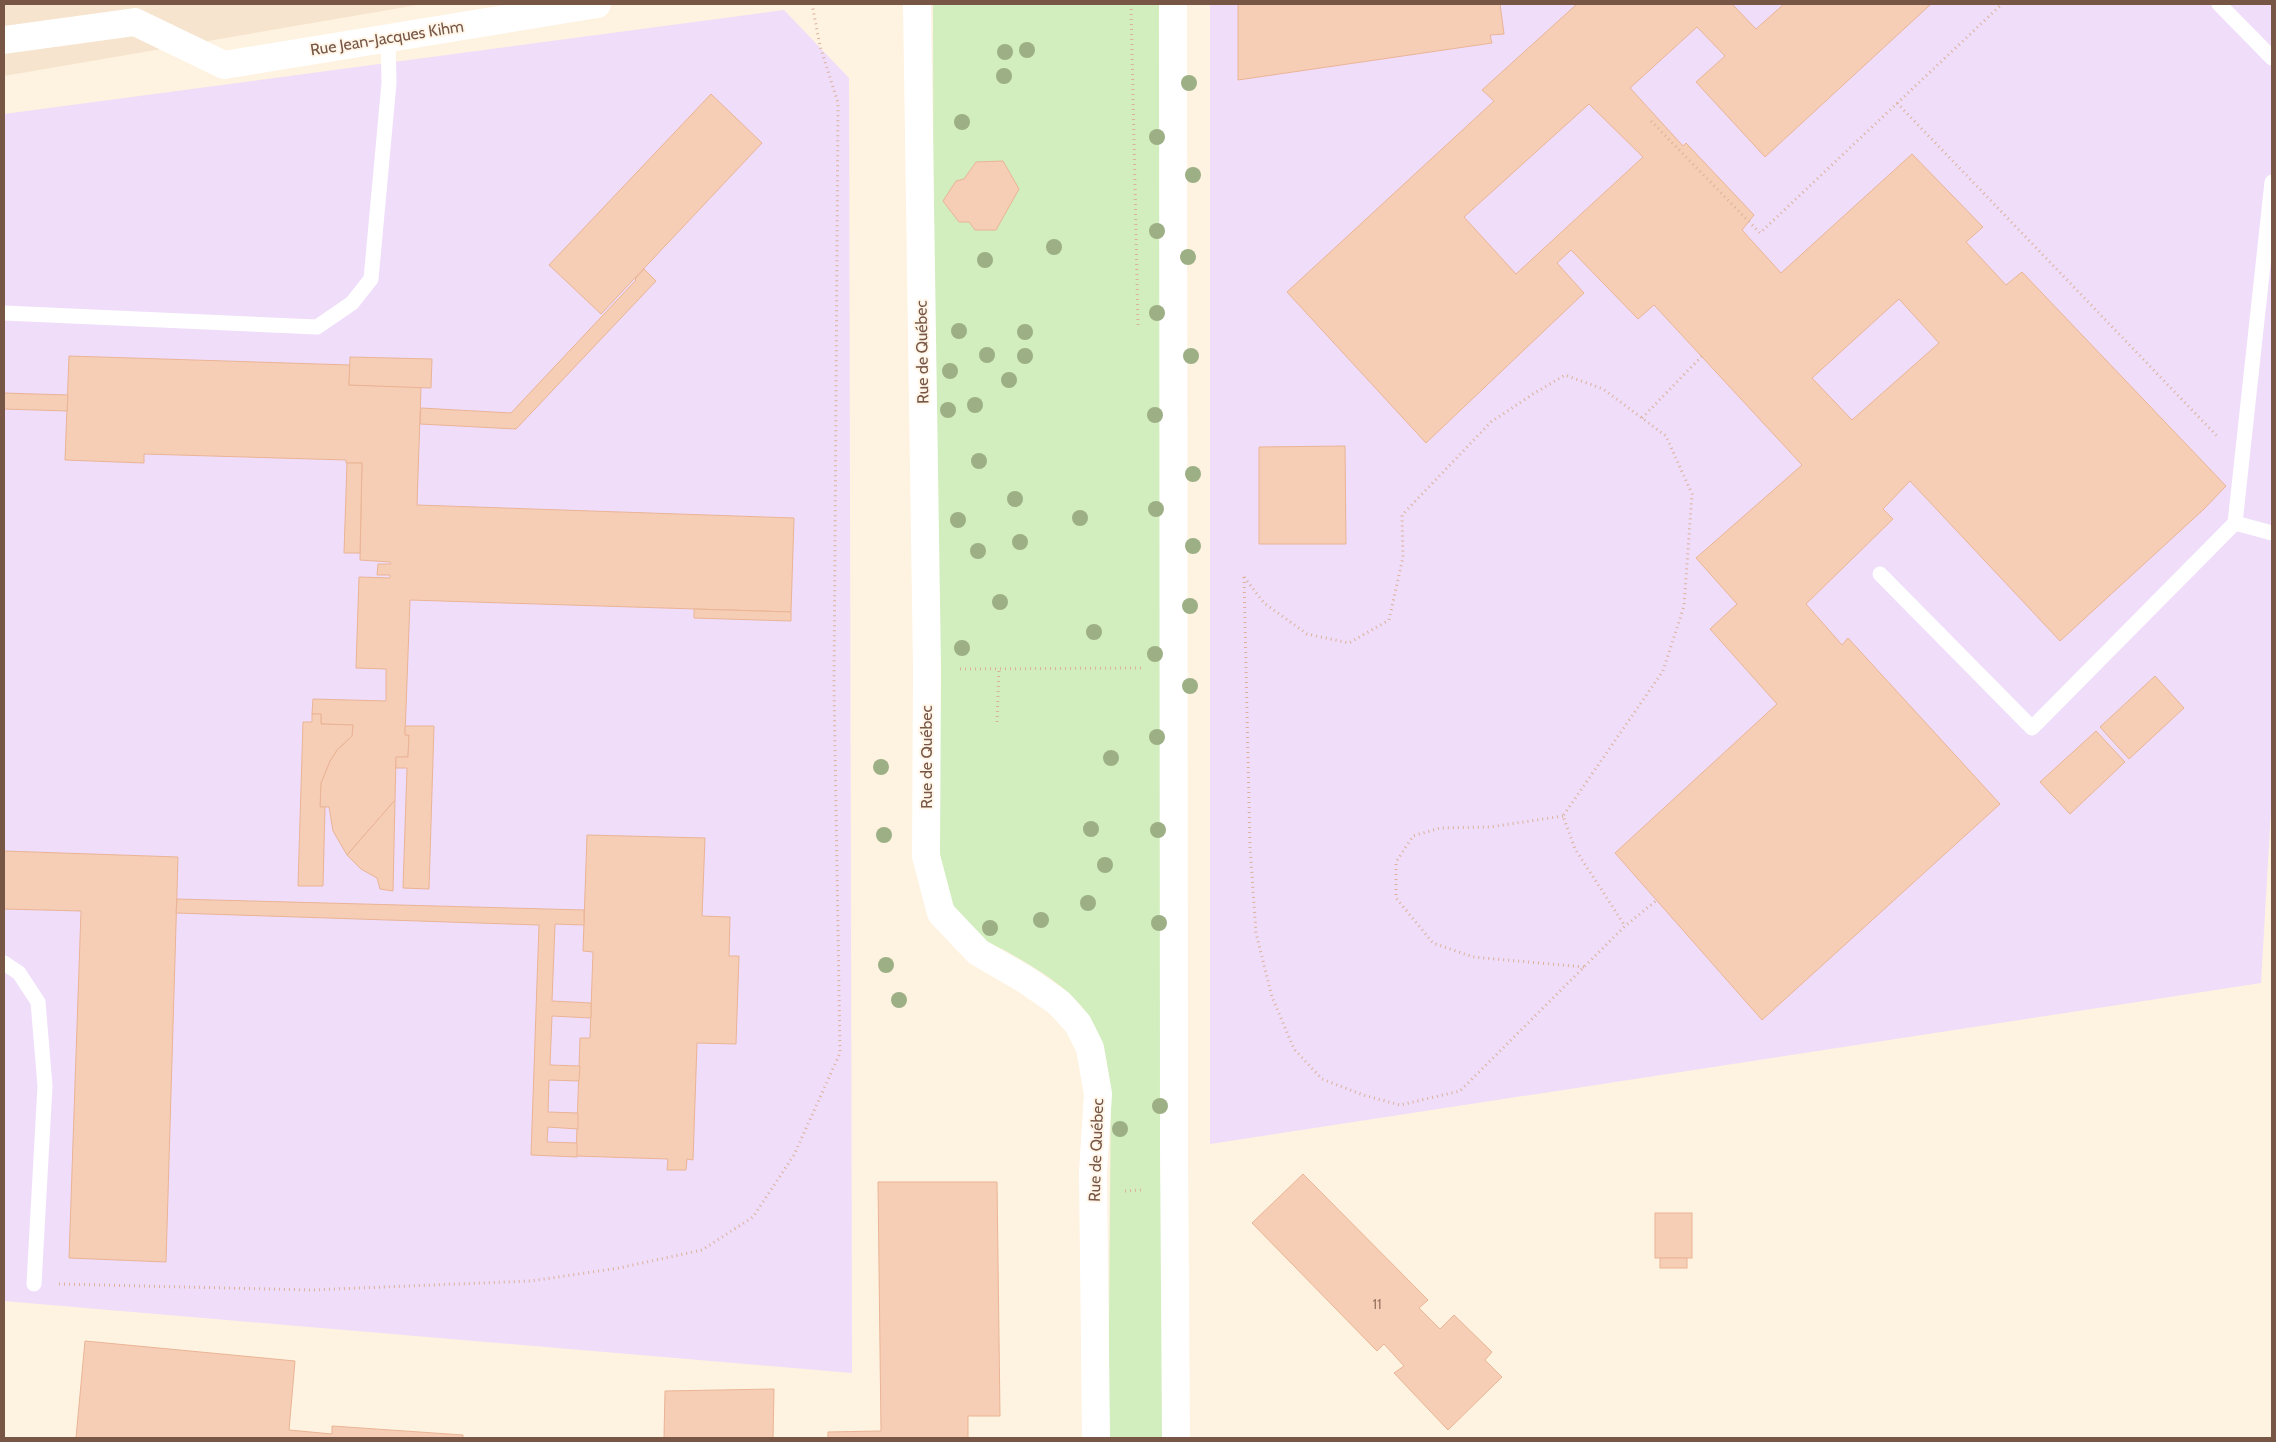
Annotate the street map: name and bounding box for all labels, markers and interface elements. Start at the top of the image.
street label: Rue Jean-Jacques Kihm [309,16,465,60]
street label: Rue de Québec [912,300,932,404]
street label: Rue de Québec [917,705,936,809]
street label: Rue de Québec [1085,1098,1107,1202]
house number: 11 [1372,1295,1382,1313]

